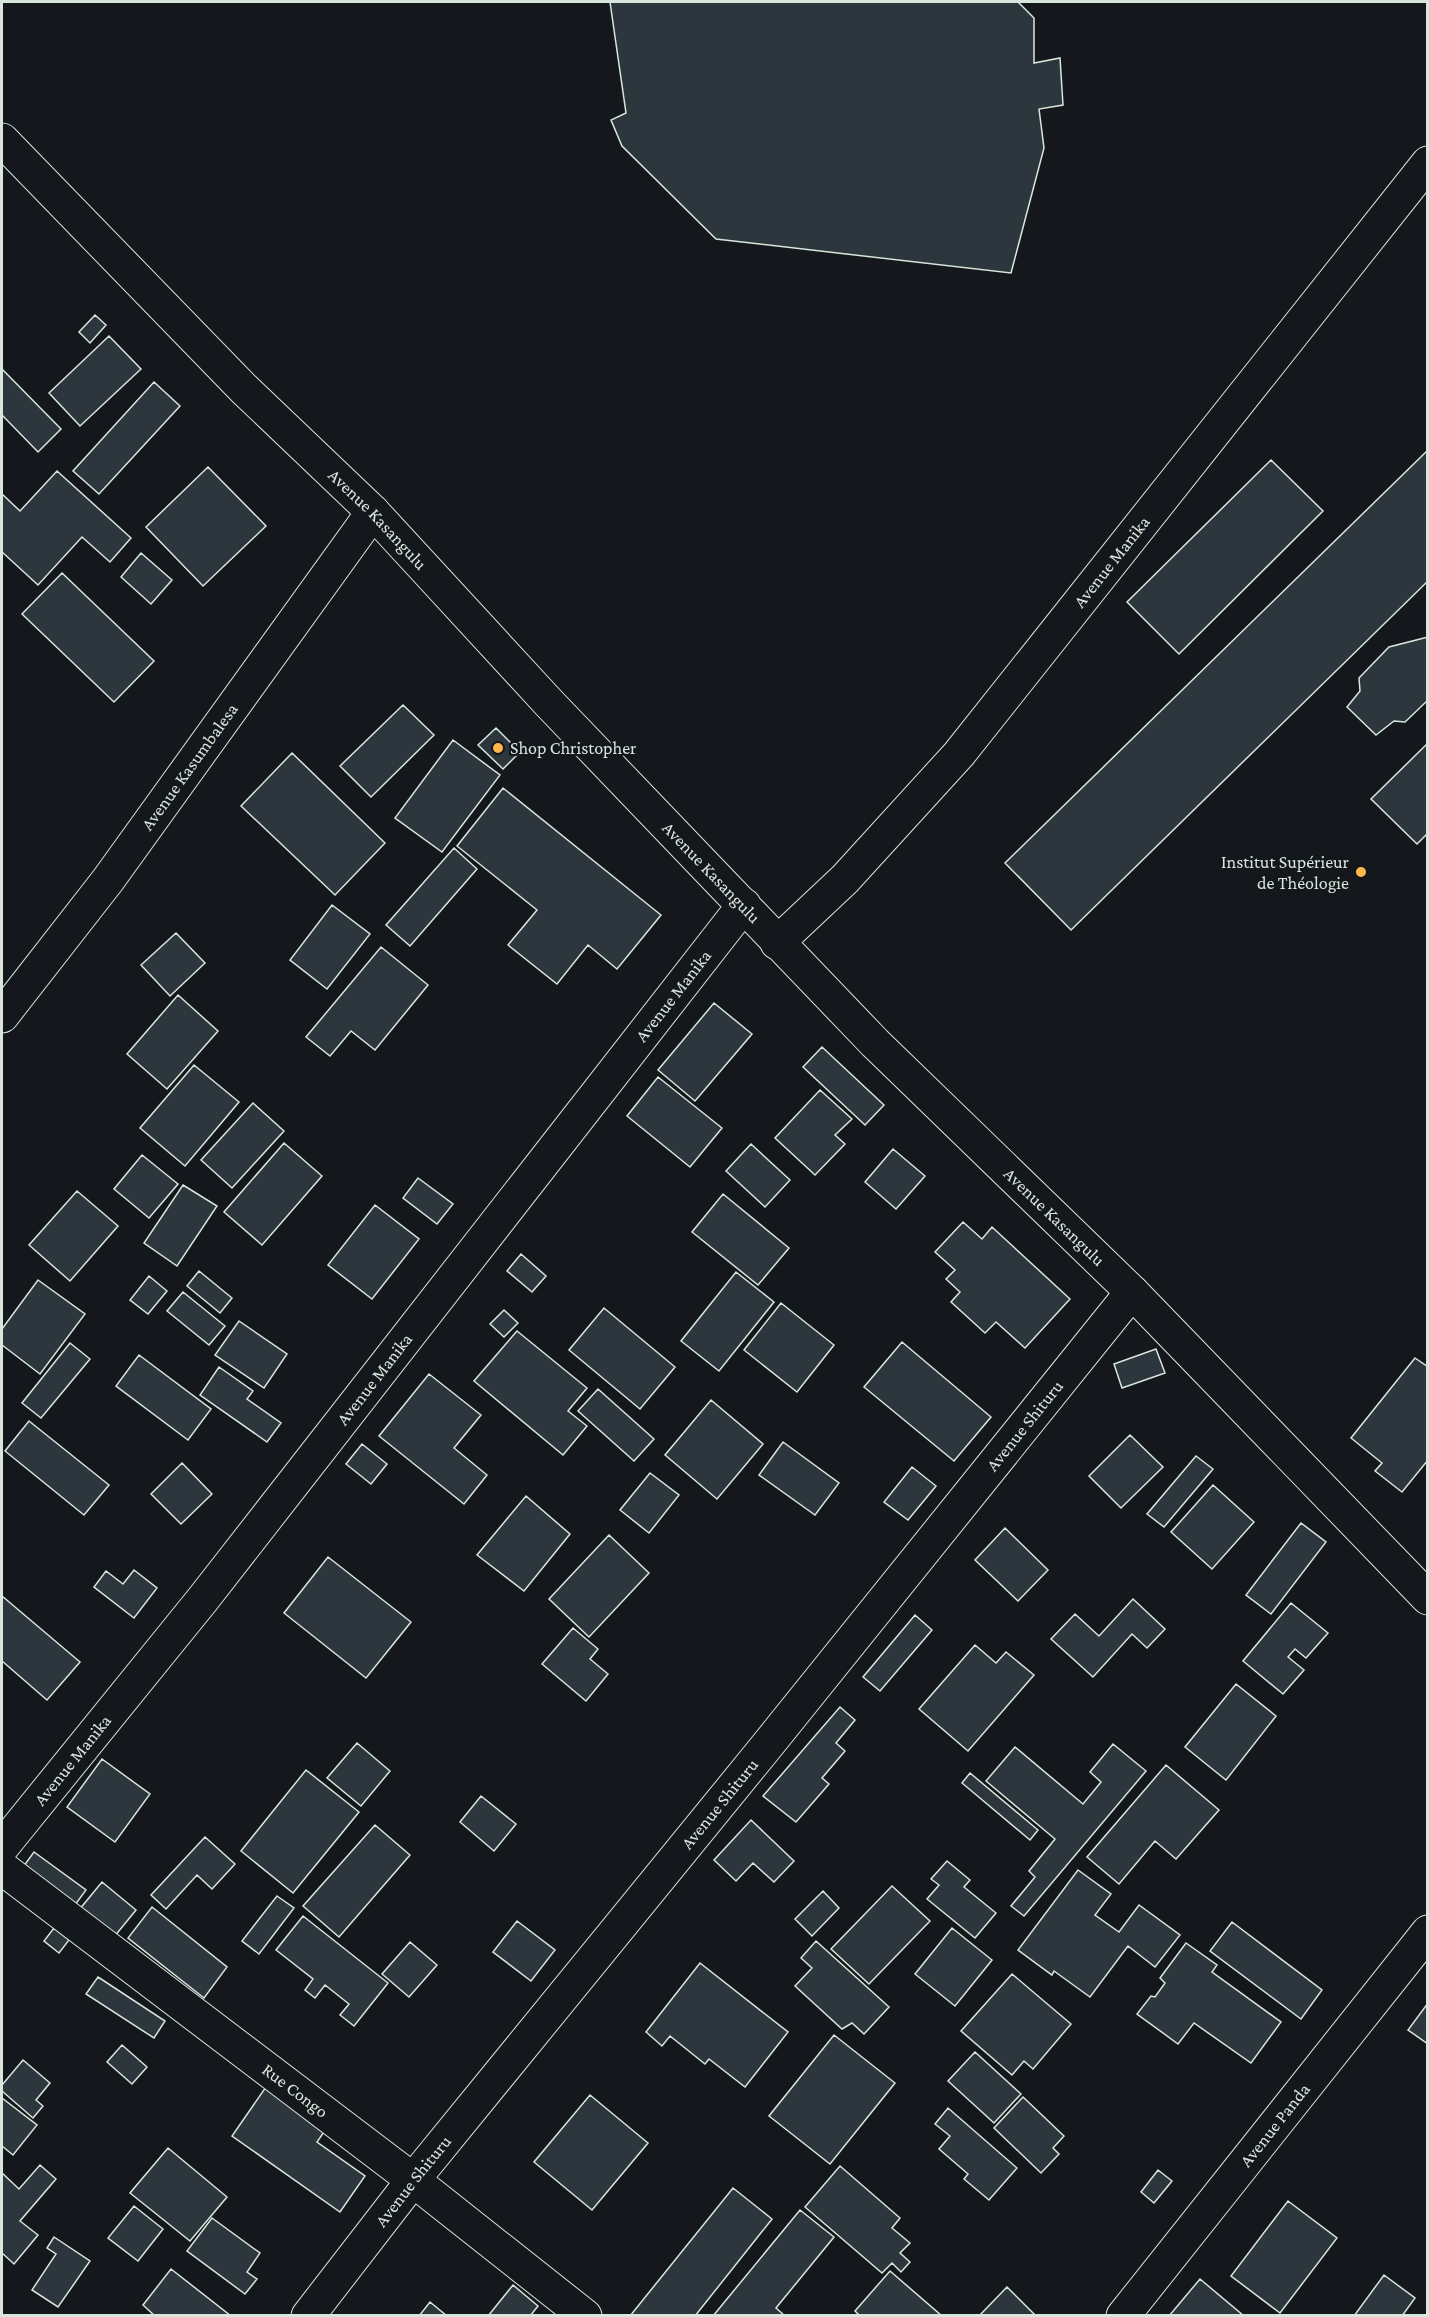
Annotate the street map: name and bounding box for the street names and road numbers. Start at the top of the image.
street label: Avenue Kasangulu [324,465,431,574]
street label: Avenue Manika [1069,512,1154,611]
street label: Avenue Kasumbalesa [137,699,242,834]
street label: Avenue Kasangulu [658,818,765,928]
street label: Avenue Manika [631,946,715,1046]
street label: Avenue Kasangulu [1000,1163,1109,1270]
street label: Avenue Manika [332,1329,416,1429]
street label: Avenue Shituru [982,1376,1067,1475]
street label: Avenue Manika [30,1711,115,1809]
street label: Avenue Shituru [677,1754,763,1853]
street label: Rue Congo [258,2059,332,2122]
street label: Avenue Panda [1236,2079,1314,2171]
street label: Avenue Shituru [371,2131,455,2231]

